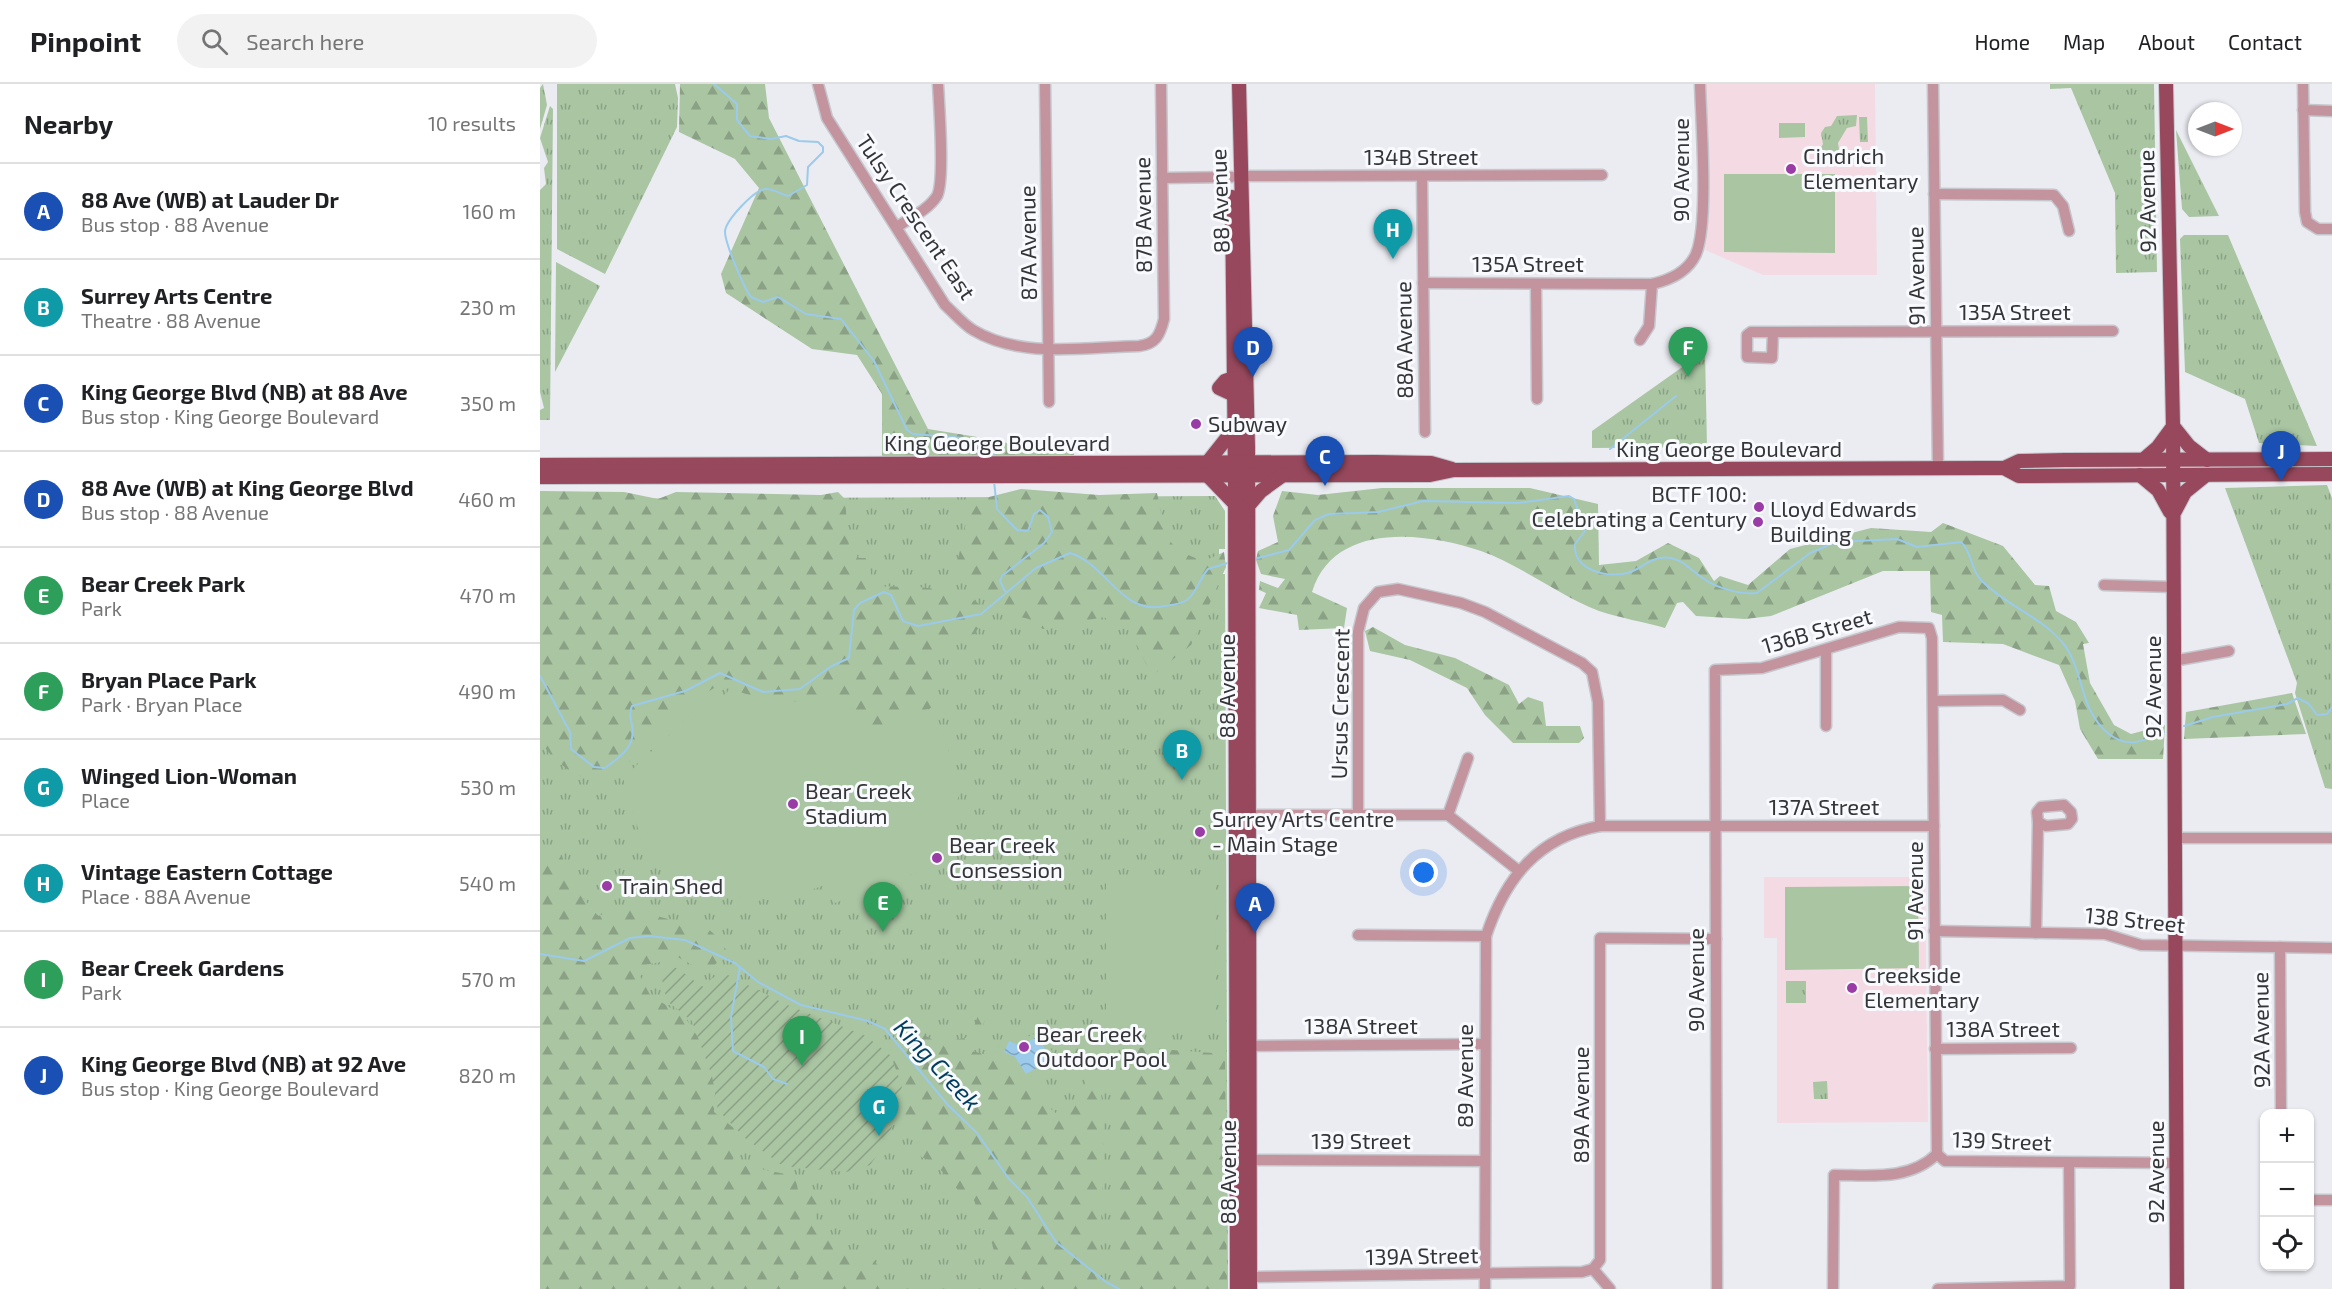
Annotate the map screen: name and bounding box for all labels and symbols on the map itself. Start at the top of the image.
north arrow [2188,102,2242,156]
street label: 90 Avenue [1667,118,1693,222]
street label: Tulsy Crescent East [852,129,982,304]
place label: Cindrich Elementary [1803,142,1919,193]
street label: 134B Street [1364,143,1478,169]
street label: 88 Avenue [1204,148,1234,254]
street label: 92 Avenue [2132,149,2160,253]
street label: 87B Avenue [1128,157,1156,273]
marker: Cindrich Elementary [1784,162,1798,176]
street label: 87A Avenue [1013,185,1041,301]
pin: H [1374,210,1412,259]
street label: 91 Avenue [1901,226,1929,326]
street label: 135A Street [1472,250,1584,276]
street label: 88A Avenue [1389,281,1417,399]
street label: 135A Street [1959,298,2071,324]
pin: D [1234,328,1272,377]
pin: F [1668,328,1708,377]
place label: Subway [1208,410,1287,436]
marker: Subway [1189,417,1203,431]
street label: King George Boulevard [884,429,1110,455]
pin: J [2262,432,2300,481]
street label: King George Boulevard [1616,435,1842,461]
pin: C [1306,436,1344,486]
place label: BCTF 100: Celebrating a Century [1532,480,1747,531]
place label: Lloyd Edwards Building [1770,495,1917,546]
marker: BCTF 100: Celebrating a Century [1752,500,1766,514]
marker: Lloyd Edwards Building [1751,515,1765,529]
street label: 136B Street [1759,602,1875,658]
street label: Ursus Crescent [1325,628,1353,780]
street label: 88 Avenue [1213,634,1239,738]
street label: 92 Avenue [2139,635,2165,739]
pin: B [1162,730,1202,780]
place label: Bear Creek Stadium [805,777,912,828]
street label: 137A Street [1769,793,1879,819]
marker: Bear Creek Stadium [786,797,800,811]
place label: Surrey Arts Centre - Main Stage [1212,805,1394,856]
marker: Surrey Arts Centre - Main Stage [1193,825,1207,839]
place label: Bear Creek Consession [949,831,1063,882]
street label: 91 Avenue [1901,841,1927,941]
marker: Bear Creek Consession [930,851,944,865]
your location [1409,858,1438,887]
place label: Train Shed [619,872,723,898]
marker: Train Shed [600,879,614,893]
pin: E [864,882,902,932]
pin: A [1236,884,1274,933]
street label: 138 Street [2084,901,2186,937]
street label: 90 Avenue [1682,928,1708,1032]
place label: Creekside Elementary [1864,961,1980,1012]
street label: 92A Avenue [2246,972,2274,1088]
marker: Creekside Elementary [1845,981,1859,995]
water label: King Creek [888,1012,988,1116]
street label: 138A Street [1304,1012,1418,1038]
street label: 138A Street [1946,1015,2060,1041]
pin: I [782,1016,822,1066]
place label: Bear Creek Outdoor Pool [1036,1020,1167,1071]
street label: 89 Avenue [1451,1024,1477,1128]
marker: Bear Creek Outdoor Pool [1017,1040,1031,1054]
street label: 89A Avenue [1567,1046,1593,1164]
pin: G [860,1086,898,1136]
street label: 88 Avenue [1214,1120,1240,1224]
street label: 92 Avenue [2142,1120,2168,1224]
street label: 139 Street [1952,1125,2052,1155]
street label: 139 Street [1311,1127,1411,1153]
street label: 139A Street [1365,1241,1479,1269]

